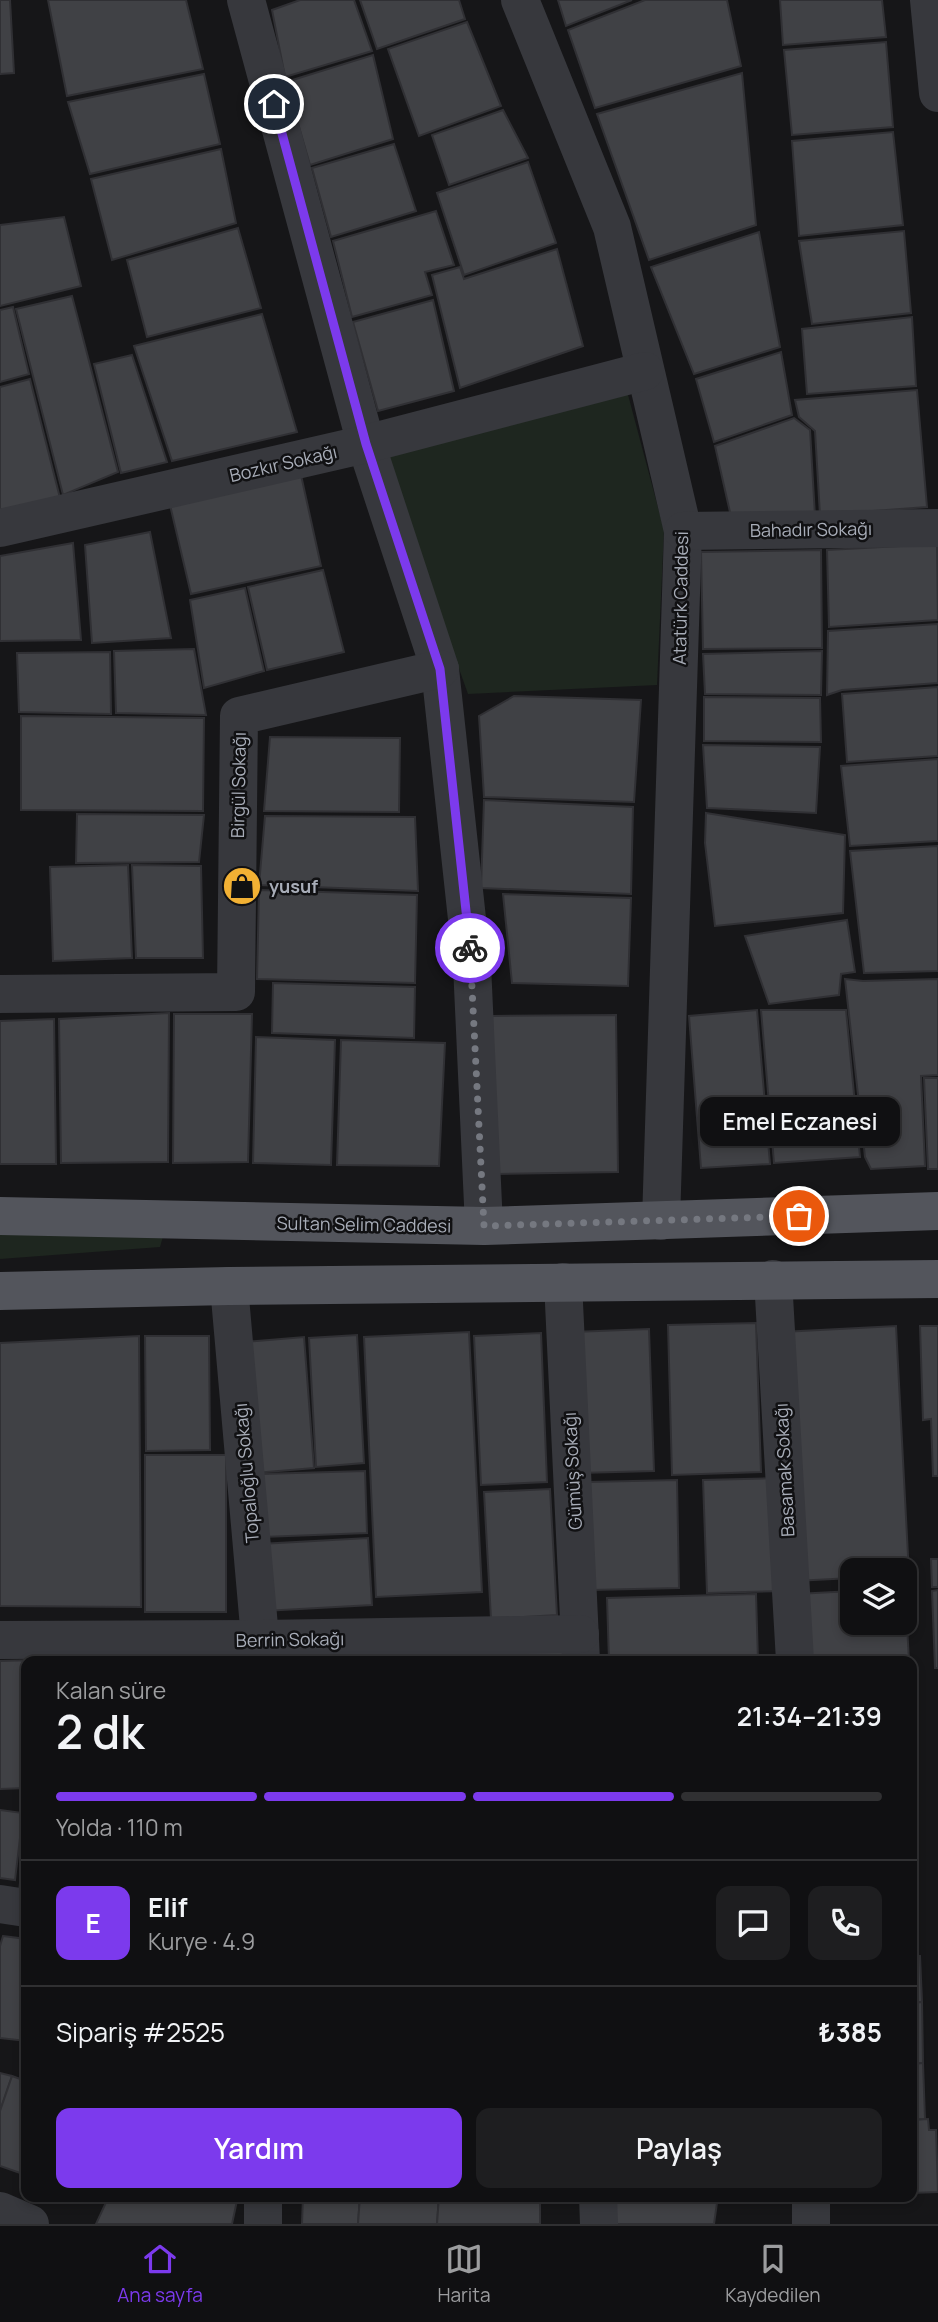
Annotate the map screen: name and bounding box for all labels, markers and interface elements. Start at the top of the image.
pin [244,74,304,134]
icon: home [255,85,293,123]
street label: Bozkır Sokağı [227,439,339,487]
street label: Bahadır Sokağı [750,516,872,542]
street label: Atatürk Caddesi [667,531,693,665]
street label: Birgül Sokağı [225,732,251,838]
shop icon: yusuf [221,865,263,907]
place label: yusuf [269,874,318,898]
courier [435,913,505,983]
icon: bike [451,929,489,967]
callout: Emel Eczanesi [699,1097,899,1146]
text: Emel Eczanesi [722,1105,878,1137]
pin [769,1186,829,1246]
icon: bag [780,1197,818,1235]
street label: Sultan Selim Caddesi [276,1210,452,1238]
street label: Topaloğlu Sokağı [228,1402,264,1544]
street label: Basamak Sokağı [769,1403,799,1537]
street label: Gümüş Sokağı [557,1411,587,1531]
map controls [840,1558,917,1635]
button: layers [840,1558,917,1635]
street label: Berrin Sokağı [236,1626,344,1652]
text: Kalan süre [56,1674,166,1706]
text: 21:34–21:39 [737,1698,882,1734]
text: 2 dk [56,1700,144,1763]
text: Yolda · 110 m [56,1811,183,1843]
button: chat [716,1886,790,1960]
button: phone [808,1886,882,1960]
text: Elif [148,1889,188,1925]
text: E [85,1905,101,1941]
text: Kurye · 4.9 [148,1925,255,1957]
text: Sipariş #2525 [56,2014,225,2050]
text: ₺385 [819,2014,882,2050]
button: Yardım [56,2108,462,2188]
button: Paylaş [476,2108,882,2188]
tab: Ana sayfa [117,2240,203,2308]
tab: Harita [437,2240,490,2308]
tab: Kaydedilen [725,2240,821,2308]

